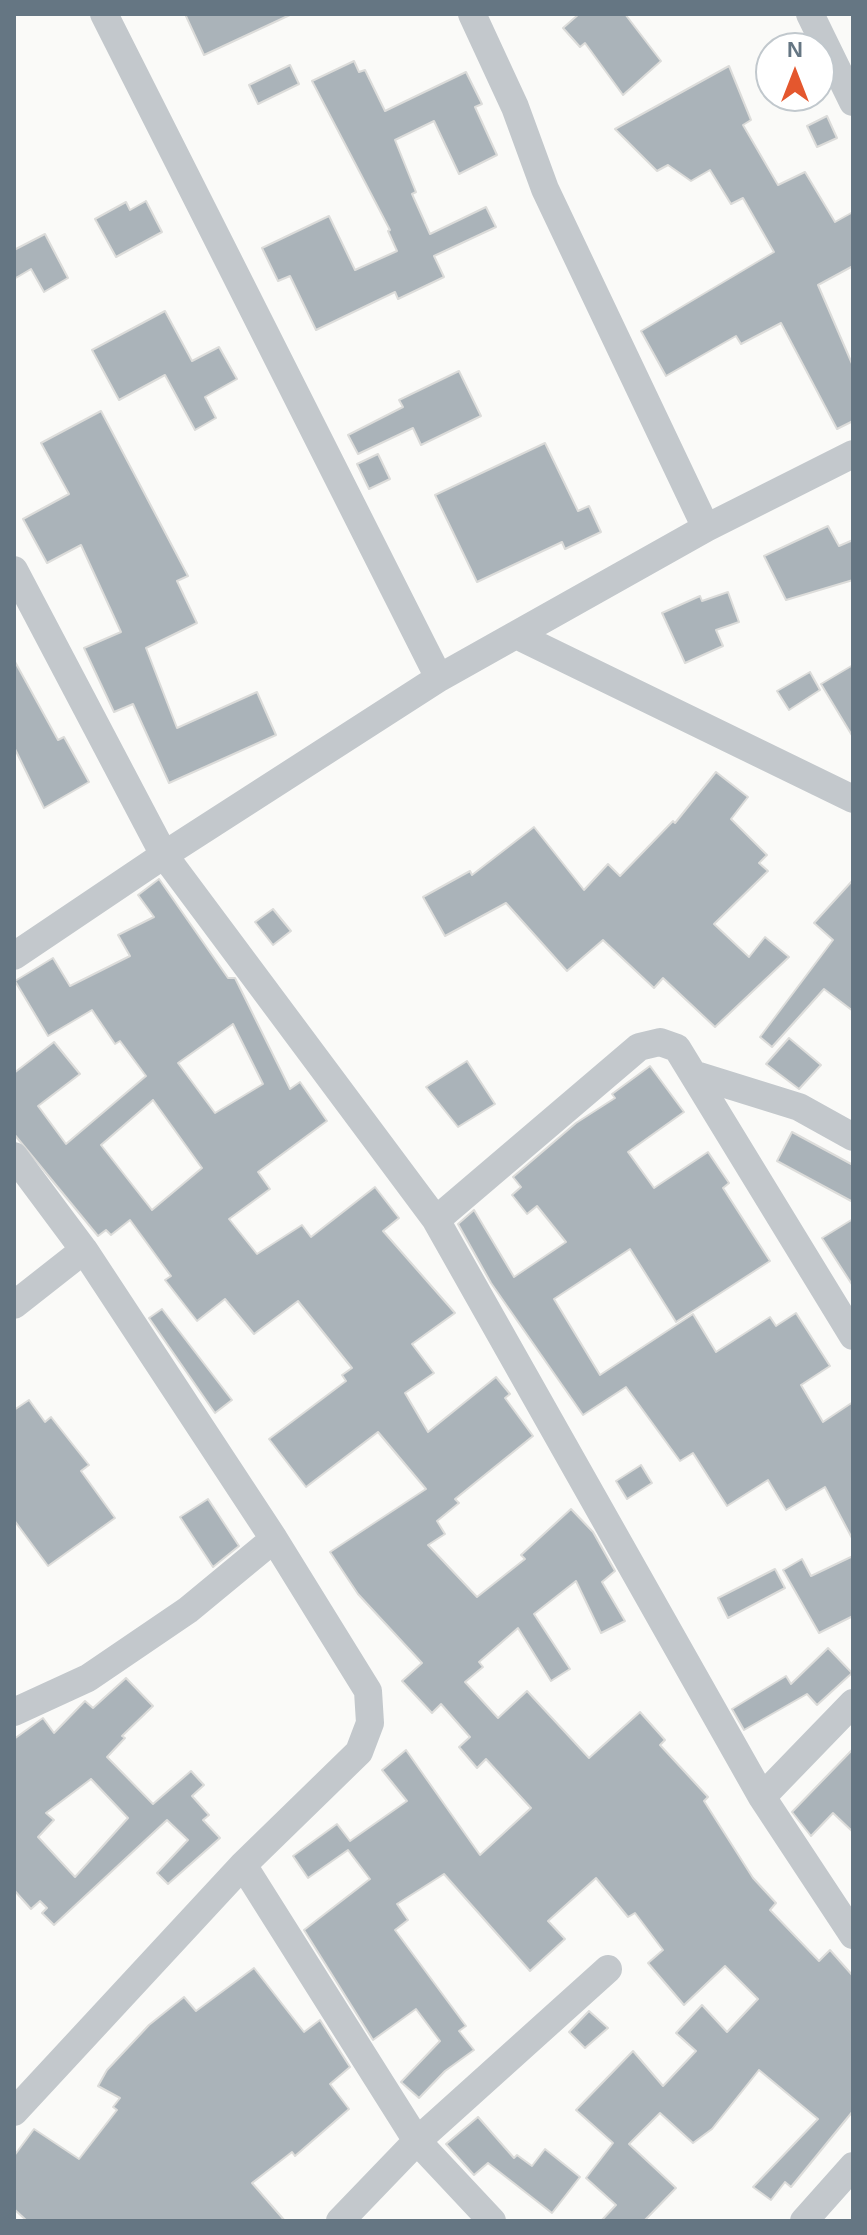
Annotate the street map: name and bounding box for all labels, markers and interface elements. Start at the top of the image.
north arrow [755,32,835,112]
text: N [787,37,803,62]

